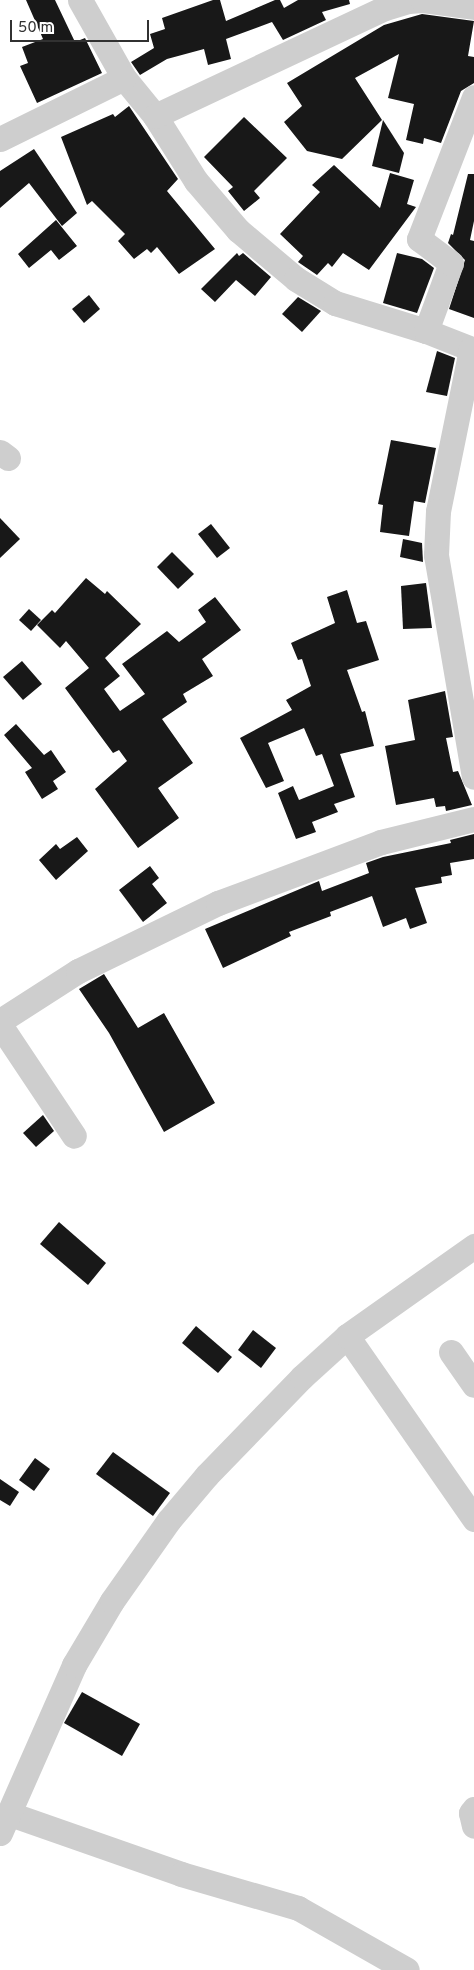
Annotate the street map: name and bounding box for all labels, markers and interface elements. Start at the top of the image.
scale bar [12,10,151,42]
text: 50 m [18,19,53,38]

